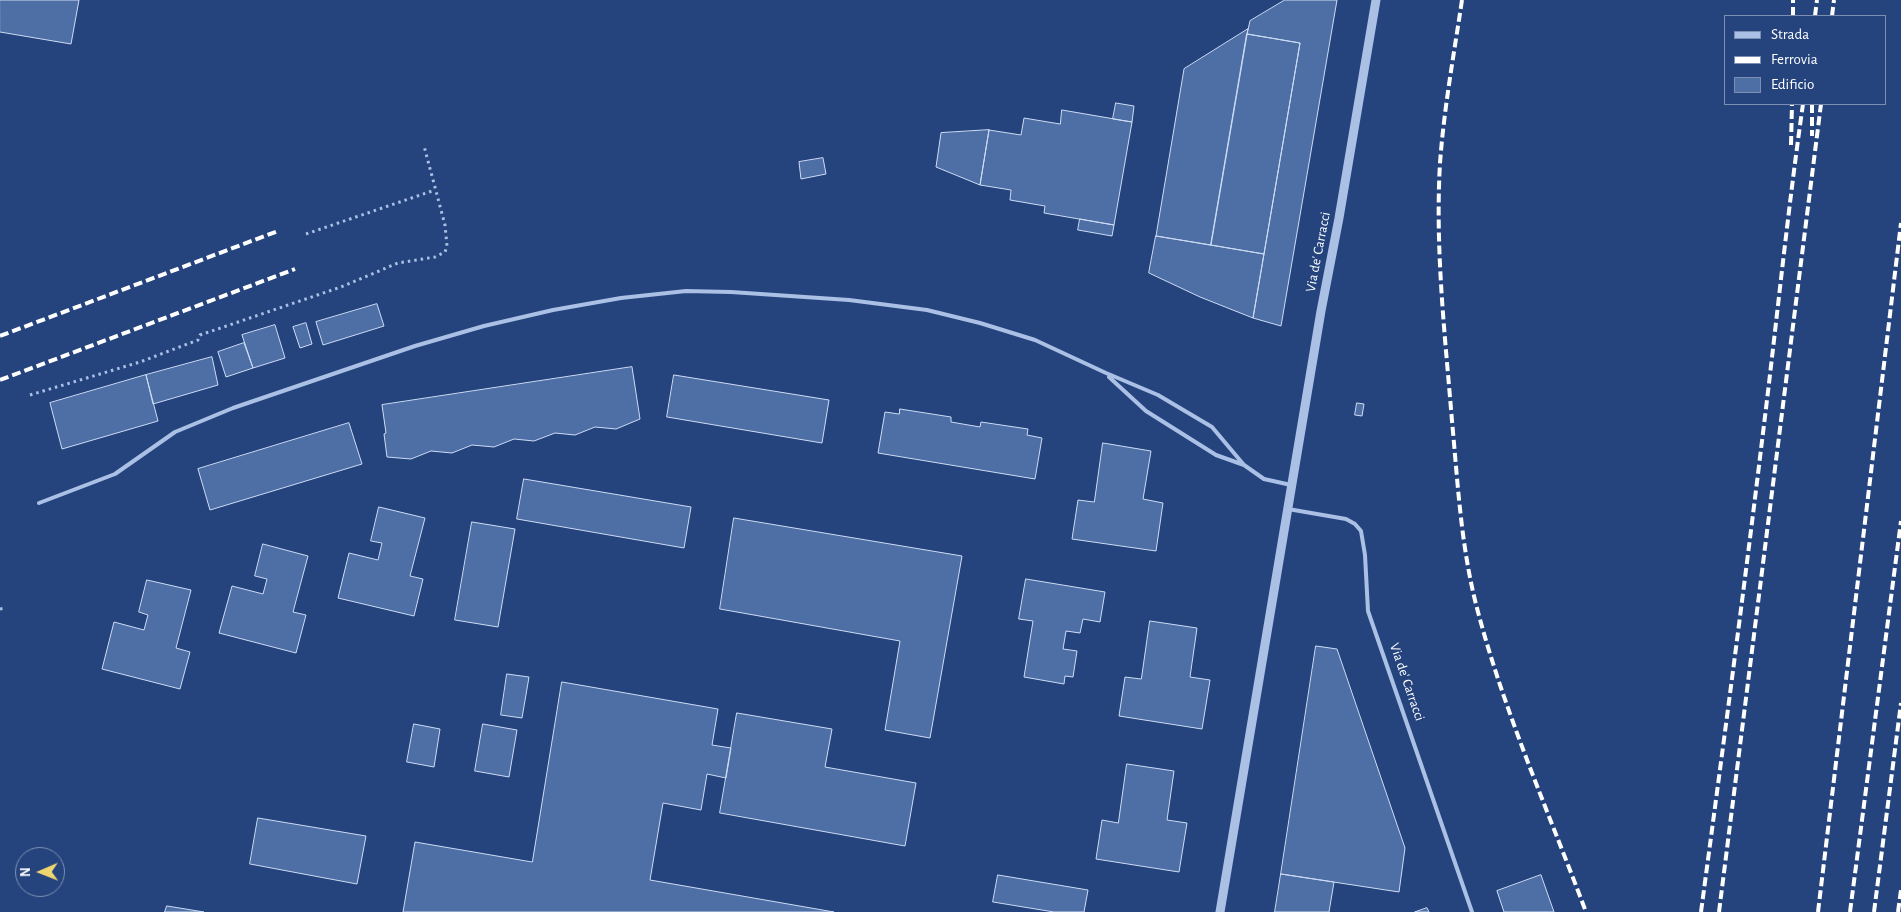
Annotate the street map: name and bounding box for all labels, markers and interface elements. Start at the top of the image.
legend [1724,15,1886,105]
text: Strada [1771,27,1809,42]
text: Ferrovia [1771,52,1818,67]
text: Edificio [1771,77,1814,92]
street label: Via de' Carracci [1302,211,1334,293]
street label: Via de' Carracci [1386,641,1428,723]
north arrow [15,847,65,897]
text: N [19,867,33,877]

